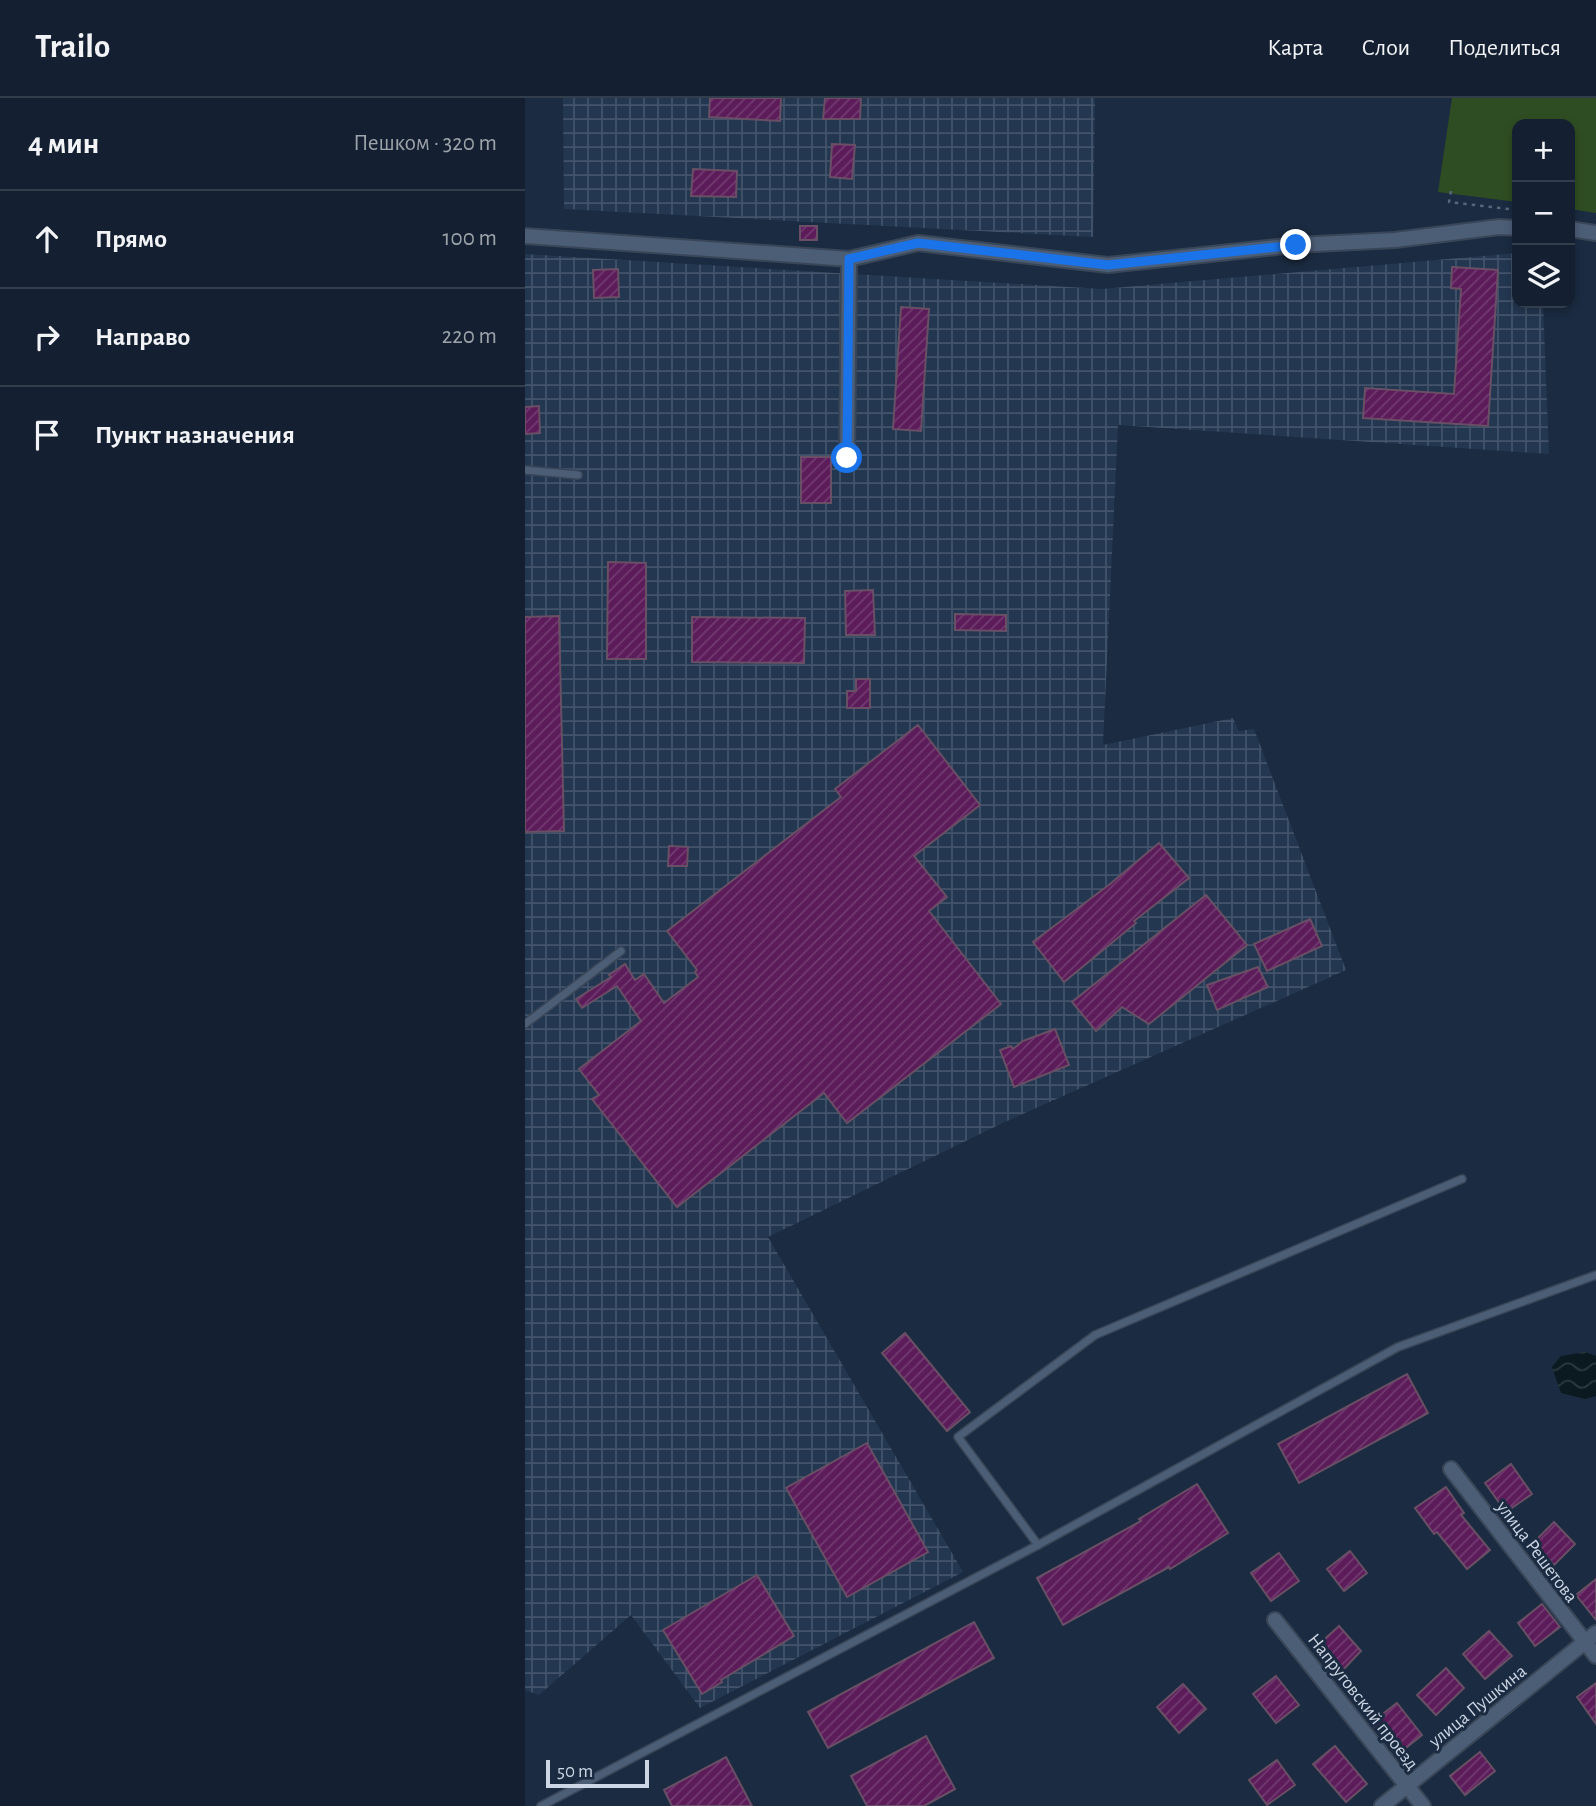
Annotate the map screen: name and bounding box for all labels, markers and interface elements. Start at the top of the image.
text: Trailo [35,31,110,64]
text: Карта [1267,36,1323,60]
text: Слои [1361,36,1410,60]
text: Поделиться [1448,36,1561,60]
map controls [1512,119,1575,308]
button: + [1512,119,1575,182]
text: 4 мин [28,129,99,159]
text: Пешком · 320 m [353,132,497,155]
button: − [1512,182,1575,245]
icon: ahead [28,220,66,258]
text: Прямо [95,226,167,252]
text: 100 m [443,227,497,250]
route end [1280,229,1311,260]
button: layers [1512,245,1575,308]
icon: right [28,318,66,356]
text: Направо [95,324,190,350]
text: 220 m [442,325,497,348]
icon: arrive [28,416,66,454]
text: Пункт назначения [95,422,295,448]
route start [831,442,862,473]
street label: улица Решетова [1492,1497,1581,1607]
street label: Напруговский проезд [1304,1630,1422,1774]
street label: улица Пушкина [1425,1661,1530,1752]
scale bar [546,1757,649,1789]
text: 50 m [557,1762,593,1781]

